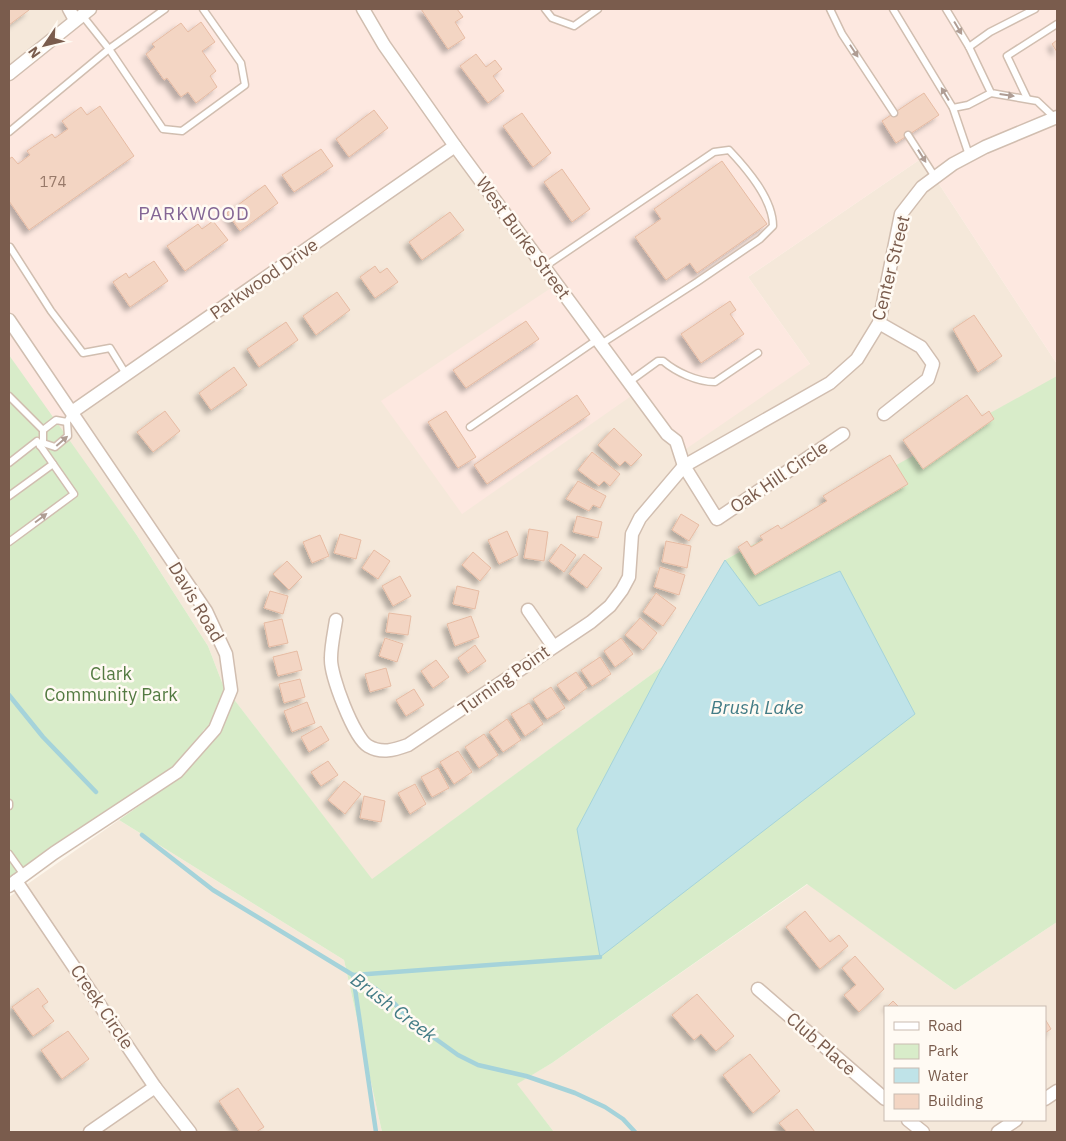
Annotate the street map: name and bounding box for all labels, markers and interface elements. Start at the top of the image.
north arrow [20,20,70,70]
one-way arrow [953,22,962,35]
text: N [24,43,45,62]
one-way arrow [849,44,858,58]
one-way arrow [940,88,949,101]
one-way arrow [999,91,1015,99]
one-way arrow [917,150,926,163]
house number: 174 [39,172,67,191]
street label: West Burke Street [471,172,576,304]
district label: PARKWOOD [138,201,250,225]
street label: Center Street [866,213,915,323]
street label: Parkwood Drive [205,233,322,324]
one-way arrow [55,435,67,447]
street label: Oak Hill Circle [725,435,832,518]
one-way arrow [34,513,48,523]
street label: Davis Road [164,558,229,646]
street label: Turning Point [453,640,554,720]
park label: Clark Community Park [44,662,178,706]
water label: Brush Lake [711,695,804,719]
street label: Creek Circle [66,960,139,1054]
water label: Brush Creek [346,967,443,1048]
legend [884,1006,1046,1121]
street label: Club Place [782,1007,861,1080]
text: Road [928,1016,963,1035]
text: Park [928,1041,958,1060]
text: Water [928,1066,969,1085]
text: Building [928,1091,983,1110]

